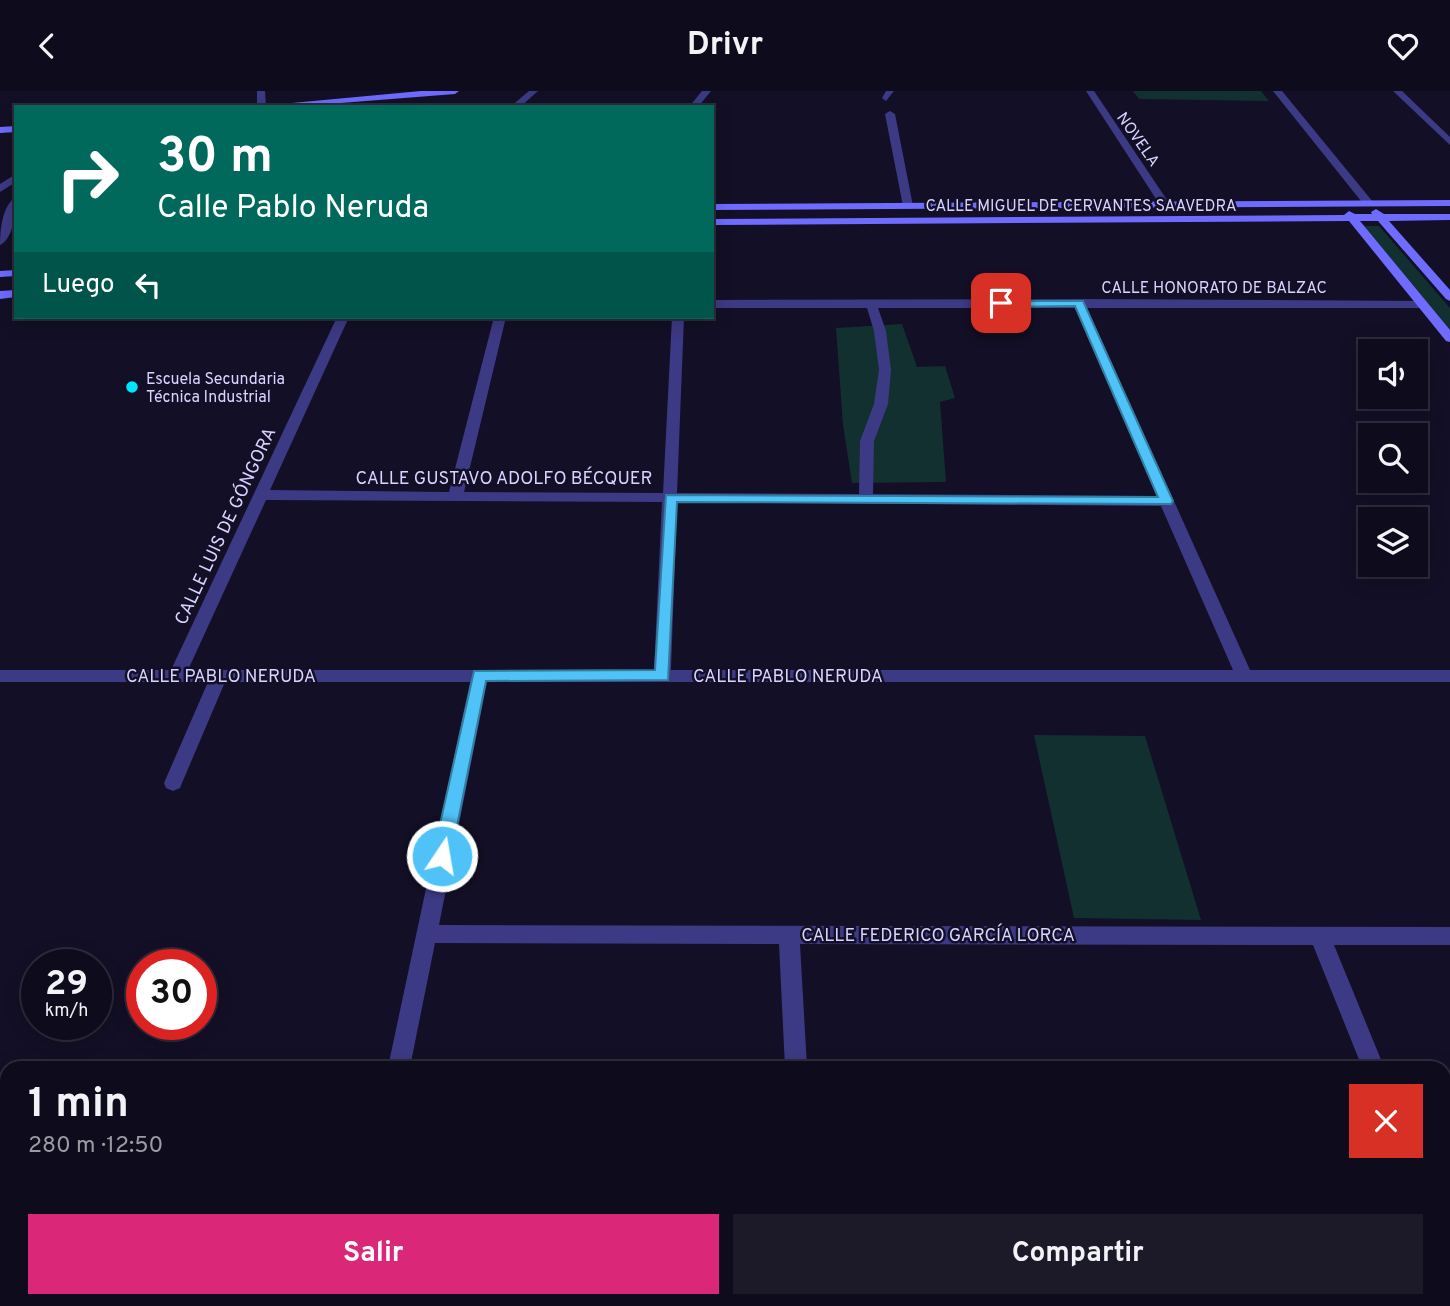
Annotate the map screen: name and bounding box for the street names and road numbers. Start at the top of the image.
street label: NOVELA [1111,109,1163,171]
street label: CALLE MIGUEL DE CERVANTES SAAVEDRA [925,197,1237,217]
street label: CALLE HONORATO DE BALZAC [1101,279,1327,299]
street label: CALLE LUIS DE GÓNGORA [169,423,282,629]
street label: CALLE GUSTAVO ADOLFO BÉCQUER [356,466,652,491]
street label: CALLE PABLO NERUDA [126,666,316,689]
street label: CALLE PABLO NERUDA [693,666,883,689]
street label: CALLE FEDERICO GARCÍA LORCA [801,923,1075,948]

